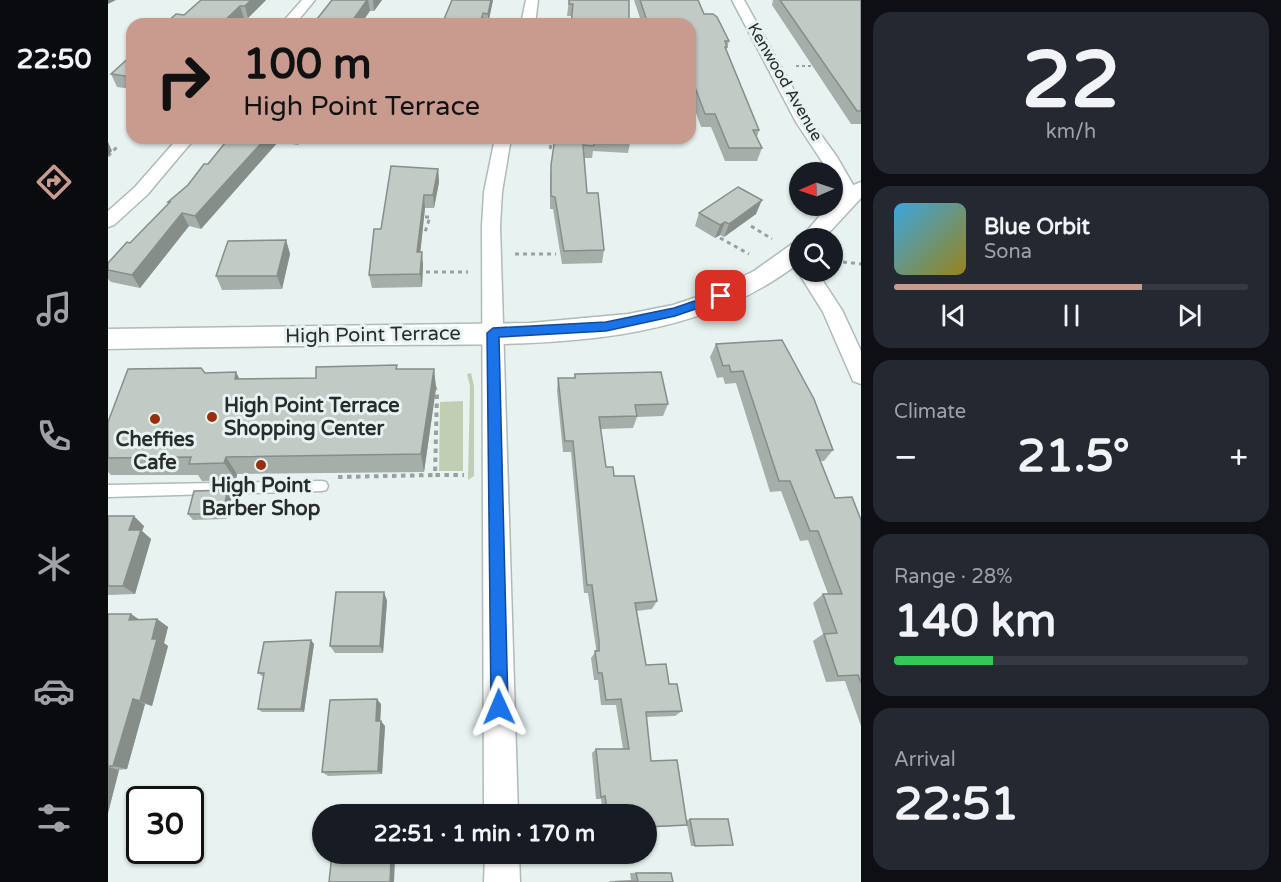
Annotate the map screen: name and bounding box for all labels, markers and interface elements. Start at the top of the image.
street label: Kenwood Avenue [743,19,827,145]
text: 22 [1022,34,1120,128]
text: 100 m [243,39,372,90]
icon: right [144,42,222,120]
text: 22:50 [17,43,91,76]
text: High Point Terrace [243,90,480,123]
text: km/h [1046,120,1096,144]
icon: directions [33,161,75,203]
north arrow [789,162,843,216]
map controls [789,162,843,282]
text: Blue Orbit [984,214,1090,240]
button: search [789,228,843,282]
text: Sona [984,240,1032,264]
pin [695,270,746,321]
icon: arrive [704,279,737,312]
icon: music [33,288,75,330]
icon: previous [937,299,970,332]
icon: pause [1055,299,1088,332]
icon: next [1173,299,1206,332]
street label: High Point Terrace [285,321,461,349]
place label: High Point Terrace Shopping Center [224,394,400,441]
text: Climate [894,400,966,424]
marker: High Point Terrace Shopping Center [205,410,219,424]
marker: Cheffies Cafe [148,412,162,426]
icon: phone [33,415,75,457]
place label: Cheffies Cafe [116,428,195,475]
text: 21.5° [1017,430,1130,484]
text: − [894,438,918,477]
text: + [1229,438,1248,477]
marker: High Point Barber Shop [254,458,268,472]
place label: High Point Barber Shop [202,474,321,521]
icon: climate [33,543,75,585]
text: Range · 28% [894,565,1013,589]
text: 140 km [894,595,1056,649]
icon: car [33,670,75,712]
position arrow [467,675,531,739]
text: Arrival [894,748,956,772]
text: 22:51 [894,778,1019,832]
speed limit sign: 30 [126,786,204,864]
icon: filters [33,797,75,839]
text: 22:51 · 1 min · 170 m [374,821,595,847]

